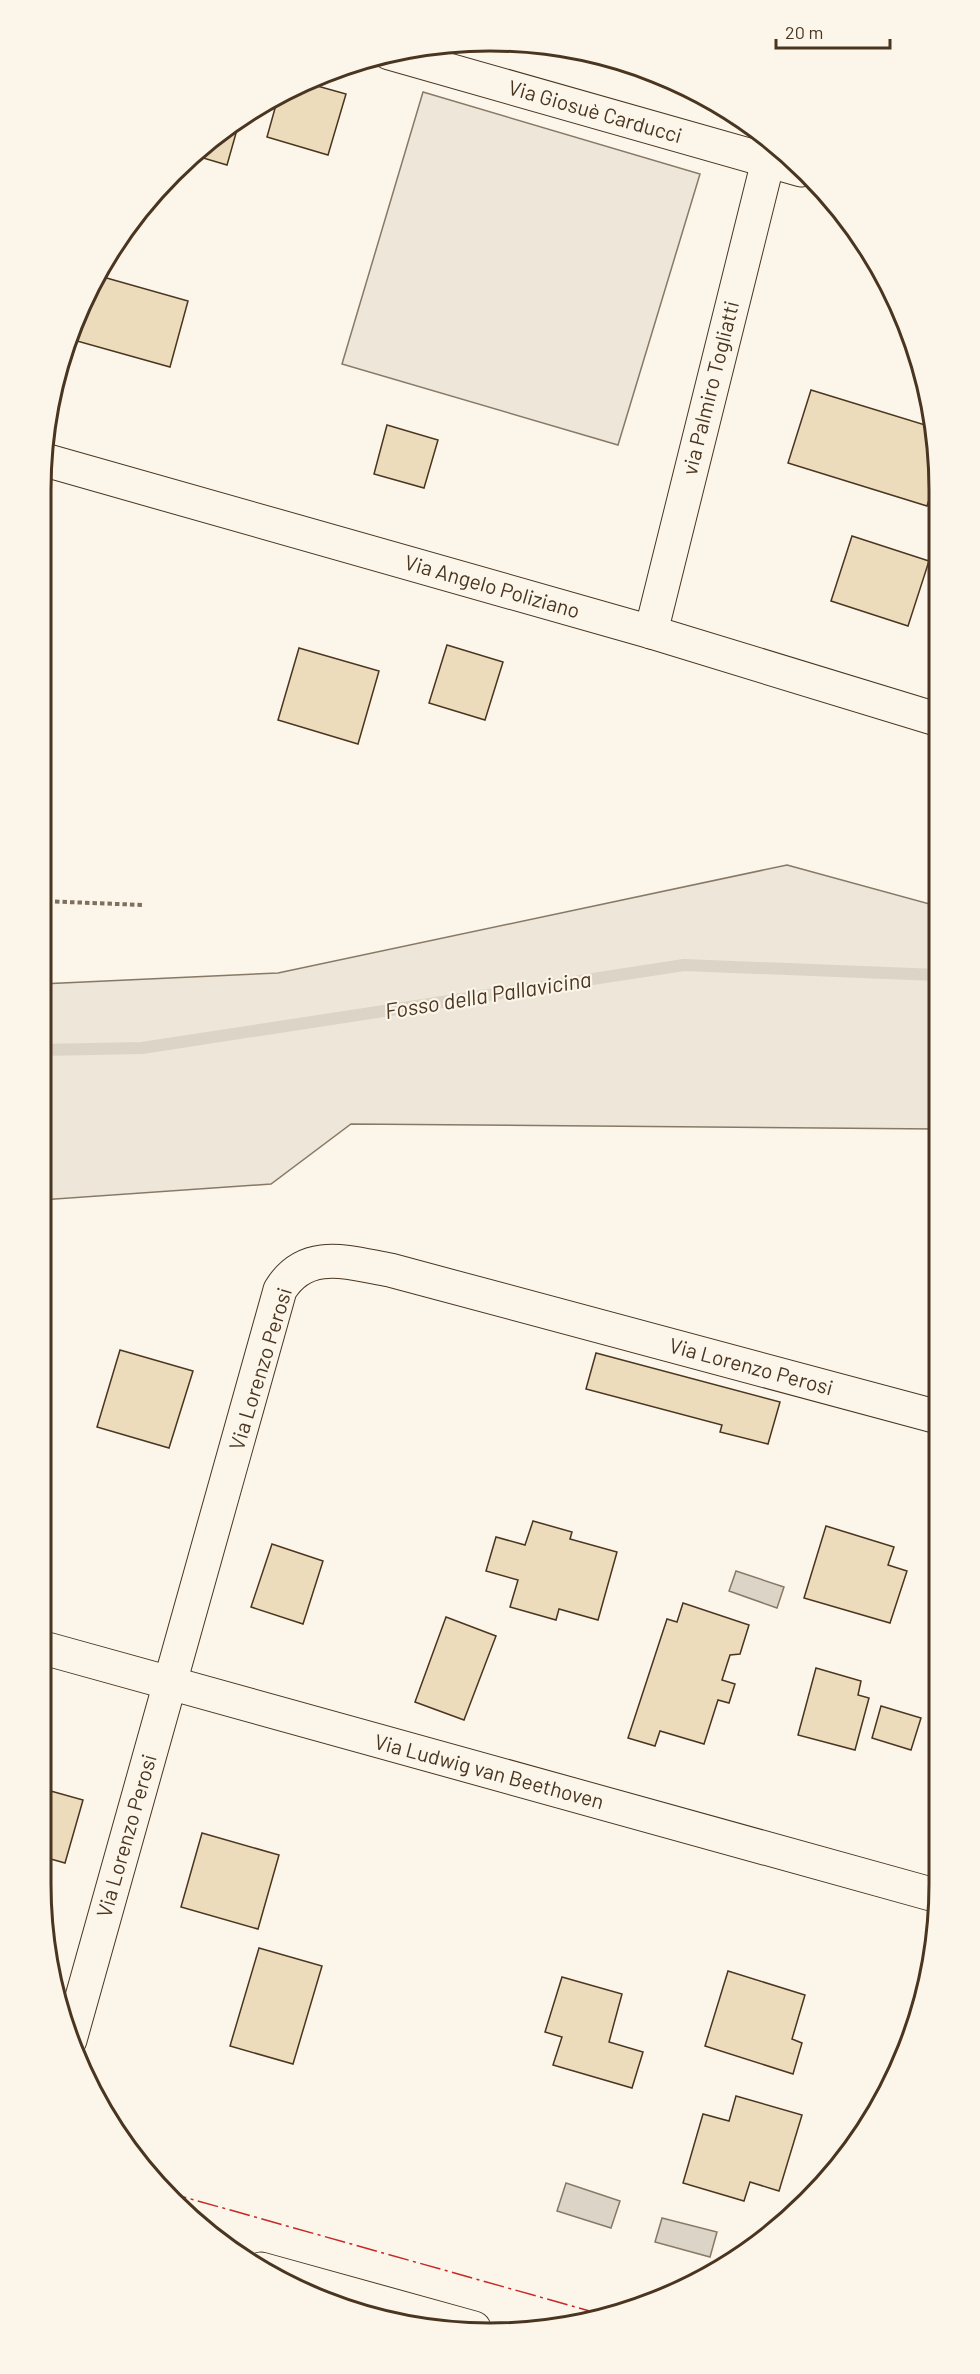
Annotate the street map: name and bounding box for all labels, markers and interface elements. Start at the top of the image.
scale bar [776,12,890,50]
text: 20 m [785,21,823,43]
street label: Via Giosuè Carducci [506,74,685,147]
street label: via Palmiro Togliatti [676,298,743,477]
street label: Via Angelo Poliziano [402,549,583,623]
water label: Fosso della Pallavicina [383,965,593,1023]
street label: Via Lorenzo Perosi [223,1284,296,1453]
street label: Via Lorenzo Perosi [667,1332,836,1399]
street label: Via Ludwig van Beethoven [372,1728,607,1813]
street label: Via Lorenzo Perosi [90,1751,161,1920]

